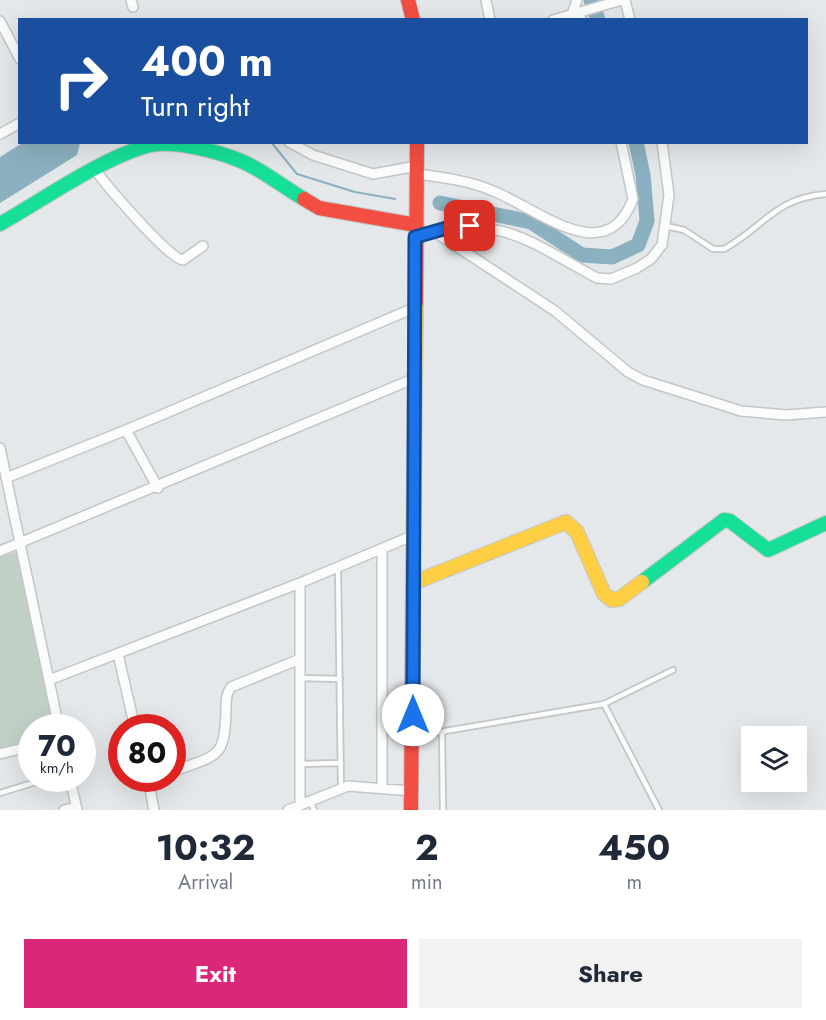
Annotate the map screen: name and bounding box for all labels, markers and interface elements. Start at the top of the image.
text: 400 m [141,31,273,92]
icon: right [42,42,120,120]
text: Turn right [141,87,249,126]
pin [444,200,495,251]
icon: arrive [453,209,486,242]
position arrow [381,683,445,747]
speed limit sign: 80 [108,714,186,792]
text: 70 [38,724,76,767]
map controls [741,726,807,792]
button: layers [741,726,807,792]
text: km/h [40,757,74,779]
text: 10:32 [156,821,255,873]
text: 2 [415,821,439,873]
text: 450 [598,821,670,873]
text: Arrival [178,868,233,897]
text: min [411,868,442,897]
text: m [626,868,642,897]
button: Exit [24,939,407,1008]
button: Share [419,939,802,1008]

